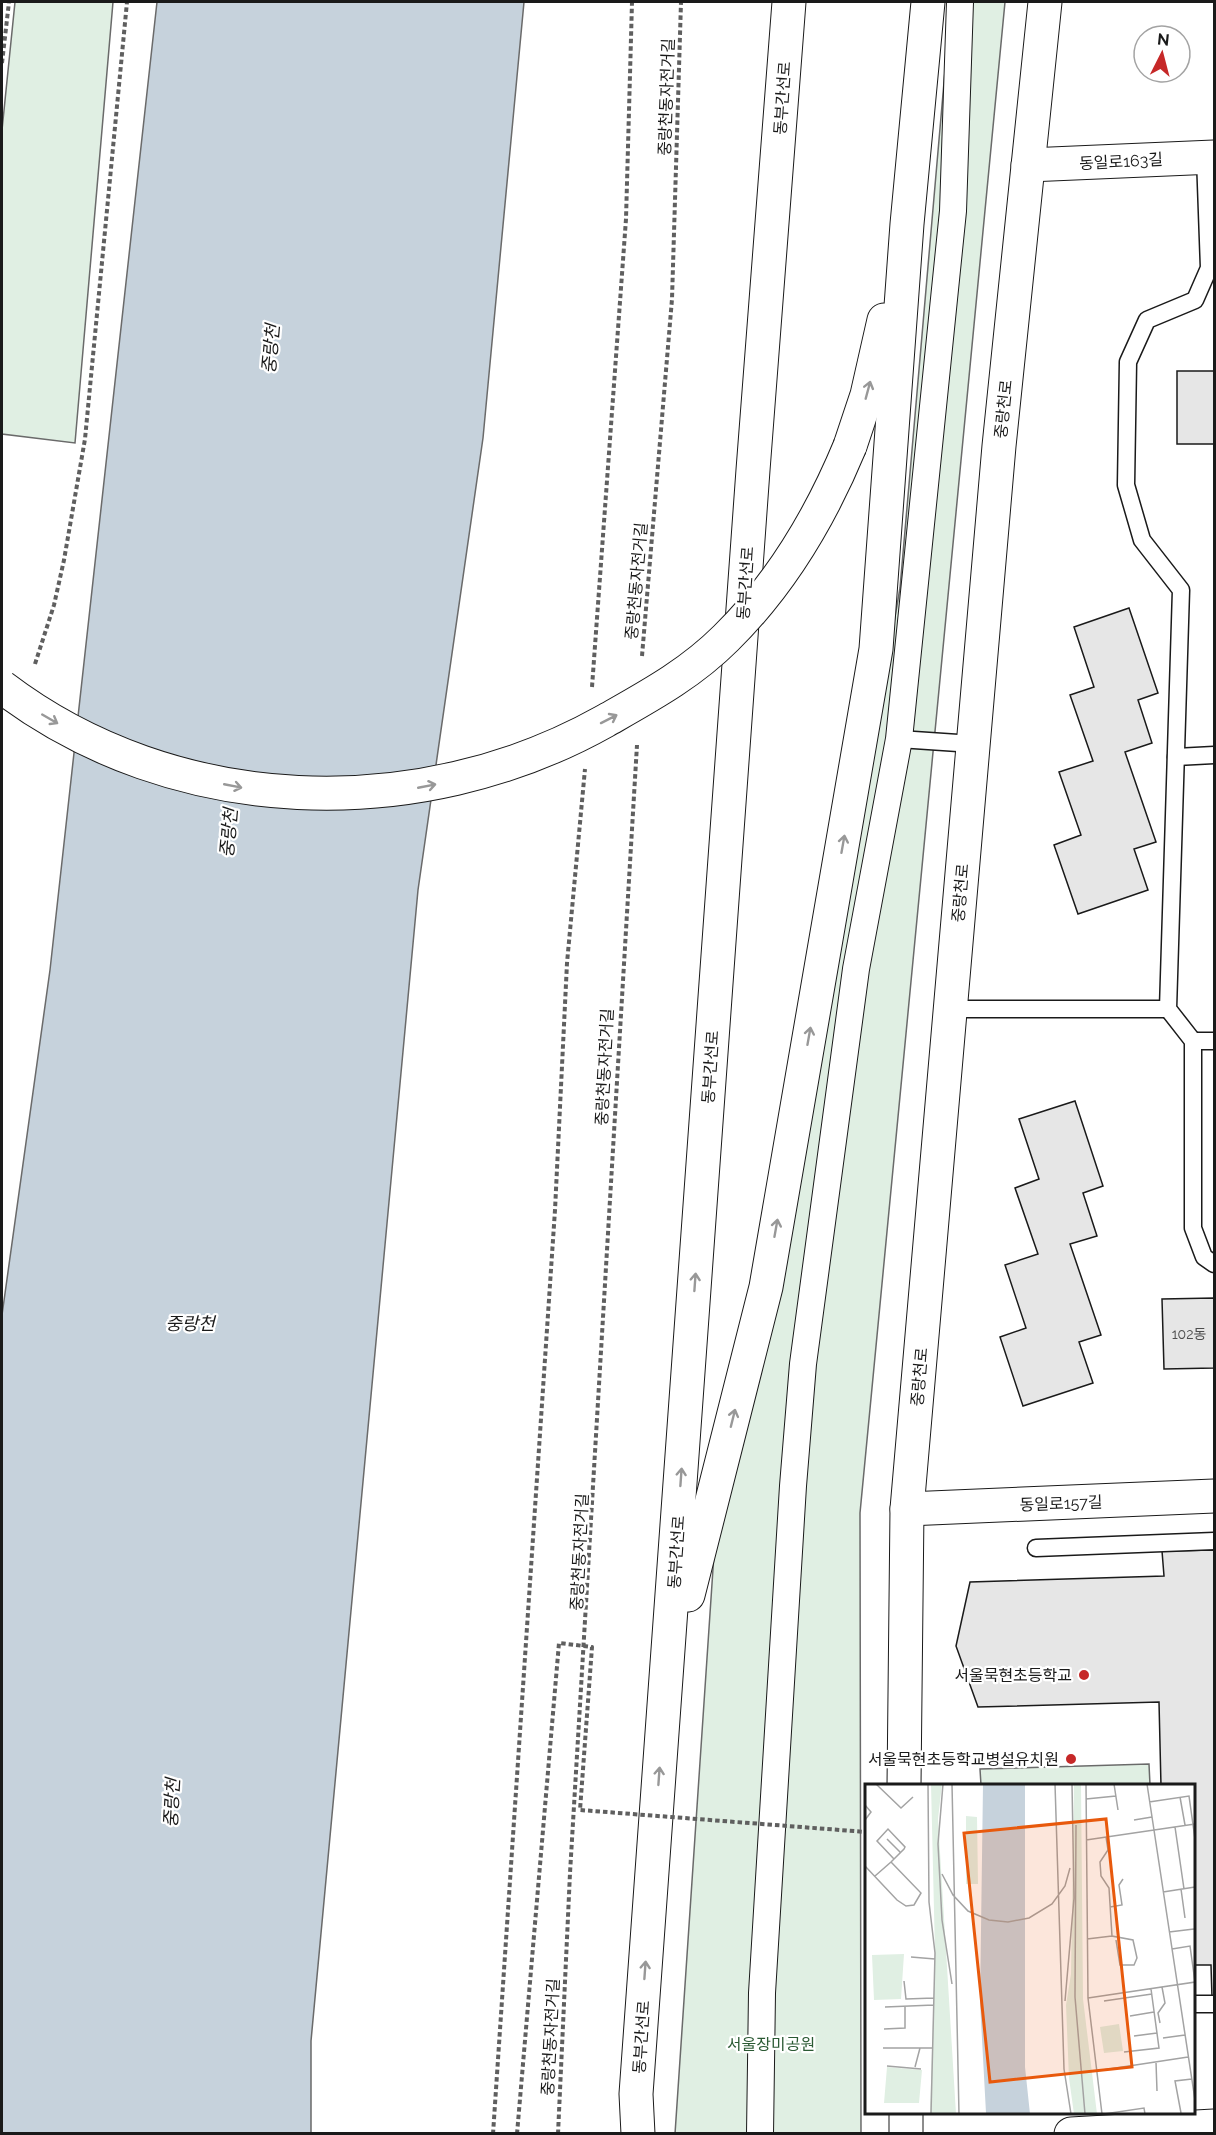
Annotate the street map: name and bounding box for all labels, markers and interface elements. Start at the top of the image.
north arrow [1132,24,1192,84]
text: N [1156,29,1171,50]
street label: 중랑천동자전거길 [655,38,678,156]
street label: 동부간선로 [770,60,795,135]
street label: 동일로163길 [1079,150,1163,173]
water label: 중랑천 [258,321,283,375]
street label: 중랑천로 [991,379,1016,439]
one-way arrow [862,381,874,400]
street label: 중랑천동자전거길 [622,522,651,641]
street label: 동부간선로 [733,545,758,620]
one-way arrow [600,713,618,725]
one-way arrow [41,714,58,726]
one-way arrow [416,780,436,791]
one-way arrow [222,781,242,792]
water label: 중랑천 [216,805,241,859]
one-way arrow [837,834,848,854]
street label: 중랑천로 [948,863,973,923]
street label: 중랑천동자전거길 [592,1008,617,1126]
one-way arrow [804,1027,815,1046]
street label: 동부간선로 [698,1029,723,1104]
one-way arrow [771,1219,782,1238]
one-way arrow [690,1273,701,1293]
water label: 중랑천 [165,1313,217,1334]
house number: 102동 [1172,1326,1206,1342]
street label: 중랑천로 [907,1347,932,1407]
one-way arrow [727,1409,739,1428]
one-way arrow [676,1467,687,1487]
street label: 중랑천동자전거길 [567,1493,592,1611]
street label: 동일로157길 [1019,1493,1103,1514]
street label: 동부간선로 [664,1514,689,1589]
place label: 서울묵현초등학교 [954,1666,1072,1685]
marker: 서울묵현초등학교 [1077,1668,1091,1682]
place label: 서울묵현초등학교병설유치원 [868,1750,1059,1769]
marker: 서울묵현초등학교병설유치원 [1064,1752,1078,1766]
one-way arrow [654,1766,665,1786]
water label: 중랑천 [160,1775,183,1828]
inset map [865,1784,1195,2114]
one-way arrow [640,1961,651,1981]
street label: 중랑천동자전거길 [538,1978,563,2096]
street label: 동부간선로 [629,1999,654,2074]
park label: 서울장미공원 [727,2035,815,2054]

